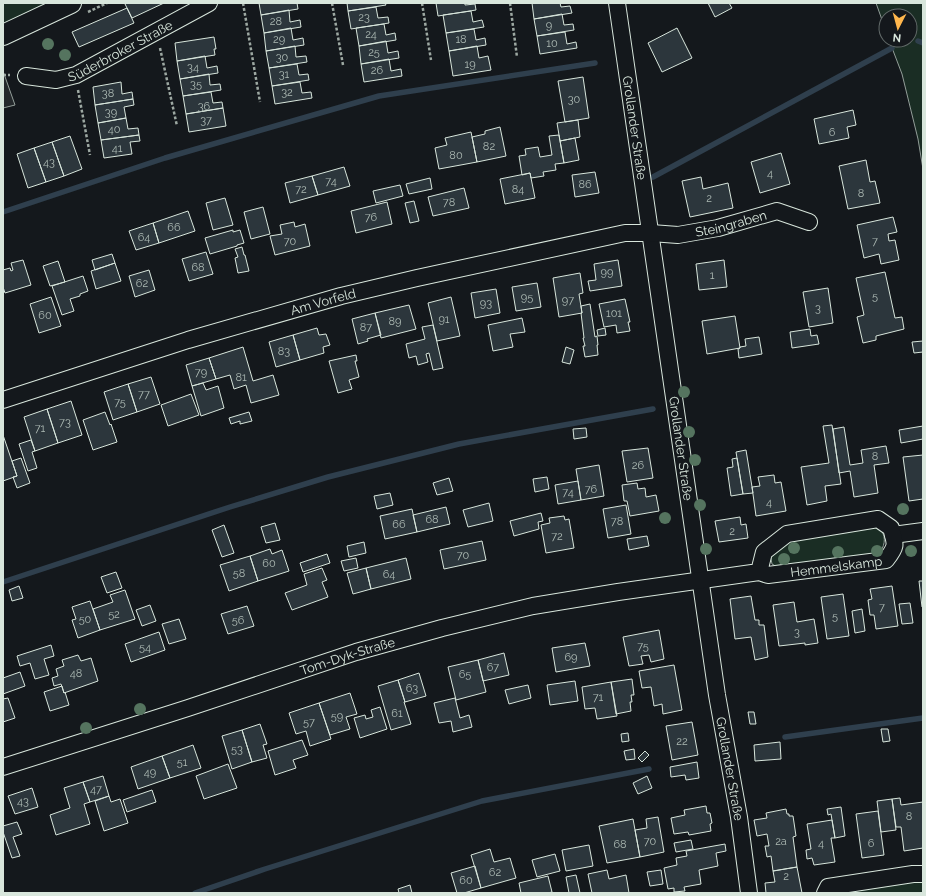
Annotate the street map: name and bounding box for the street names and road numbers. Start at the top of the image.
street label: Süderbroker Straße [66,17,175,85]
street label: Grollander Straße [620,75,650,181]
street label: Steingraben [694,207,768,240]
street label: Am Vorfeld [289,286,357,318]
street label: Grollander Straße [666,395,696,502]
street label: Hemmelskamp [789,554,883,580]
street label: Tom-Dyk-Straße [298,634,397,678]
street label: Grollander Straße [713,716,747,822]

